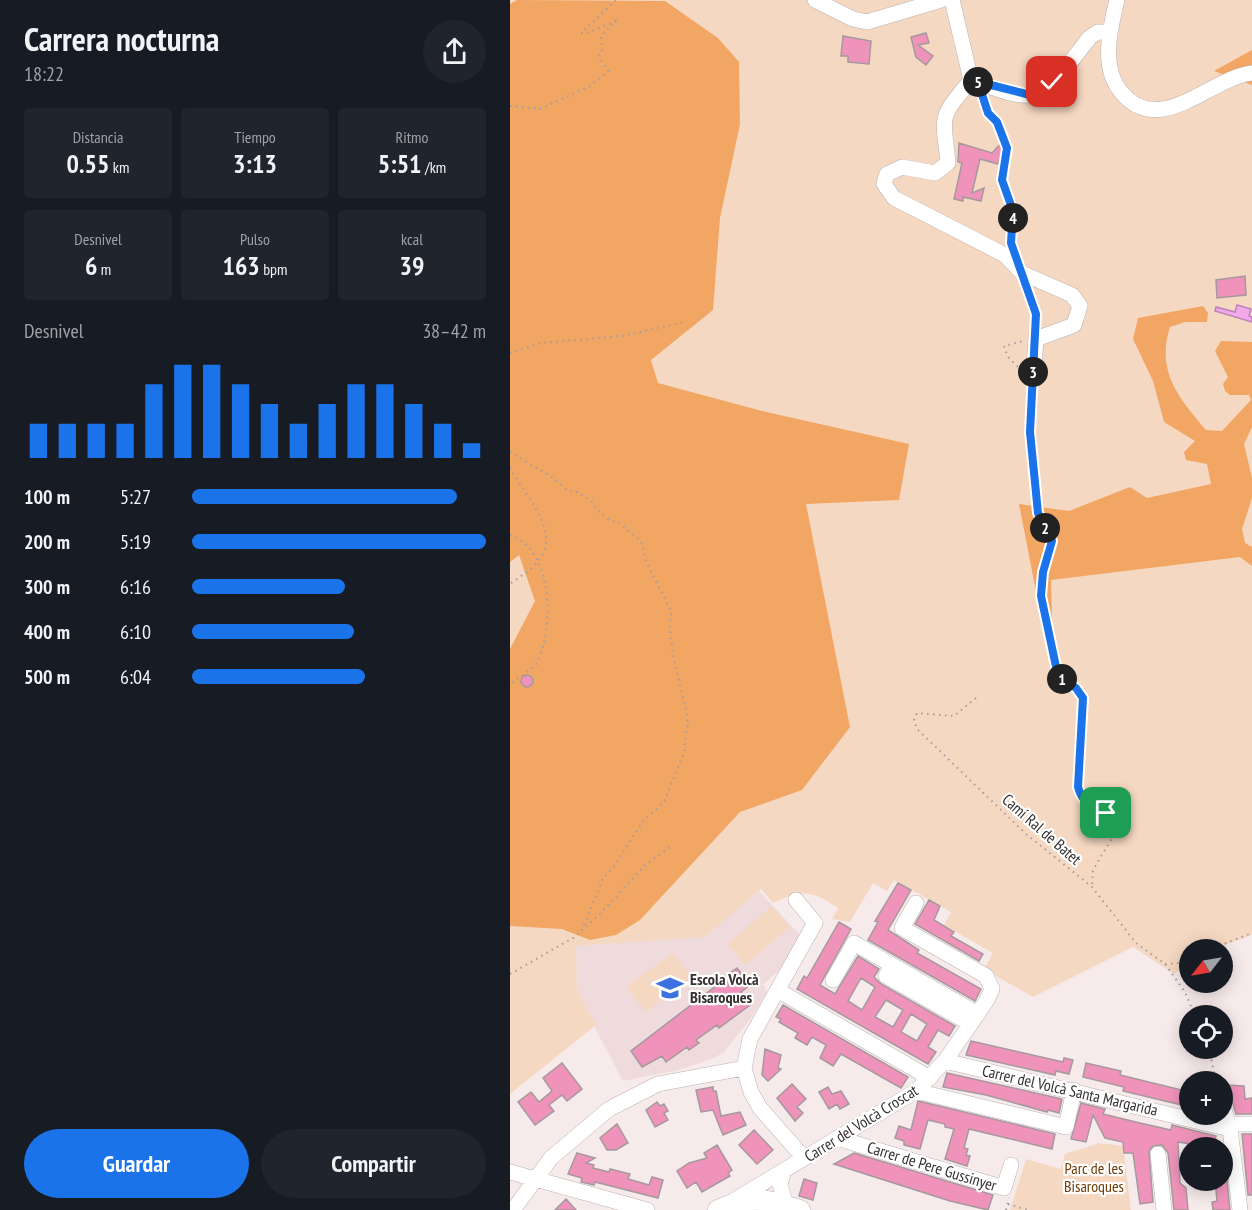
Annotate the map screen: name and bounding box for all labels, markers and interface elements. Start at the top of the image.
text: Carrera nocturna [24,17,219,60]
button: share [423,20,486,83]
pin [1026,56,1077,107]
text: 18:22 [24,61,64,87]
icon: check [1035,65,1068,98]
pin: 5 [963,67,993,97]
text: 5 [974,72,982,92]
text: Distancia [73,127,123,147]
text: Tiempo [234,127,276,147]
text: Ritmo [396,127,428,147]
text: 0.55 [67,147,109,180]
text: 3:13 [233,147,277,180]
text: 5:51 [378,147,422,180]
text: km [109,157,129,177]
text: /km [422,157,446,177]
pin: 4 [998,203,1028,233]
text: 4 [1009,208,1017,228]
text: Desnivel [74,229,122,249]
text: Pulso [240,229,270,249]
text: kcal [401,229,423,249]
text: 6 [85,249,97,282]
text: 163 [222,249,260,282]
text: 39 [400,249,424,282]
text: m [97,259,111,279]
text: bpm [260,259,288,279]
text: Desnivel [24,318,83,344]
text: 38–42 m [422,318,486,344]
pin: 3 [1018,357,1048,387]
text: 3 [1029,362,1037,382]
text: 100 m [24,484,70,510]
text: 5:27 [120,484,151,510]
pin: 2 [1030,513,1060,543]
text: 2 [1041,518,1049,538]
text: 200 m [24,529,70,555]
text: 5:19 [120,529,151,555]
text: 300 m [24,574,70,600]
text: 6:16 [120,574,151,600]
text: 400 m [24,619,70,645]
text: 6:10 [120,619,151,645]
text: 500 m [24,664,70,690]
text: 6:04 [120,664,151,690]
pin: 1 [1047,664,1077,694]
text: 1 [1058,669,1066,689]
pin [1080,787,1131,838]
street label: Camí Ral de Batet [998,789,1086,869]
icon: arrive [1089,796,1122,829]
north arrow [1179,939,1233,993]
map controls [1179,939,1233,1191]
place label: Escola Volcà Bisaroques [690,969,759,1007]
school or university icon: Escola Volcà Bisaroques [655,973,685,1003]
button: locate [1179,1005,1233,1059]
street label: Carrer del Volcà Santa Margarida [980,1060,1160,1120]
button: + [1179,1071,1233,1125]
street label: Carrer del Volcà Croscat [801,1080,922,1166]
button: Guardar [24,1129,249,1198]
button: Compartir [261,1129,486,1198]
street label: Carrer de Pere Gussinyer [865,1137,1000,1195]
button: − [1179,1137,1233,1191]
park label: Parc de les Bisaroques [1064,1158,1124,1196]

